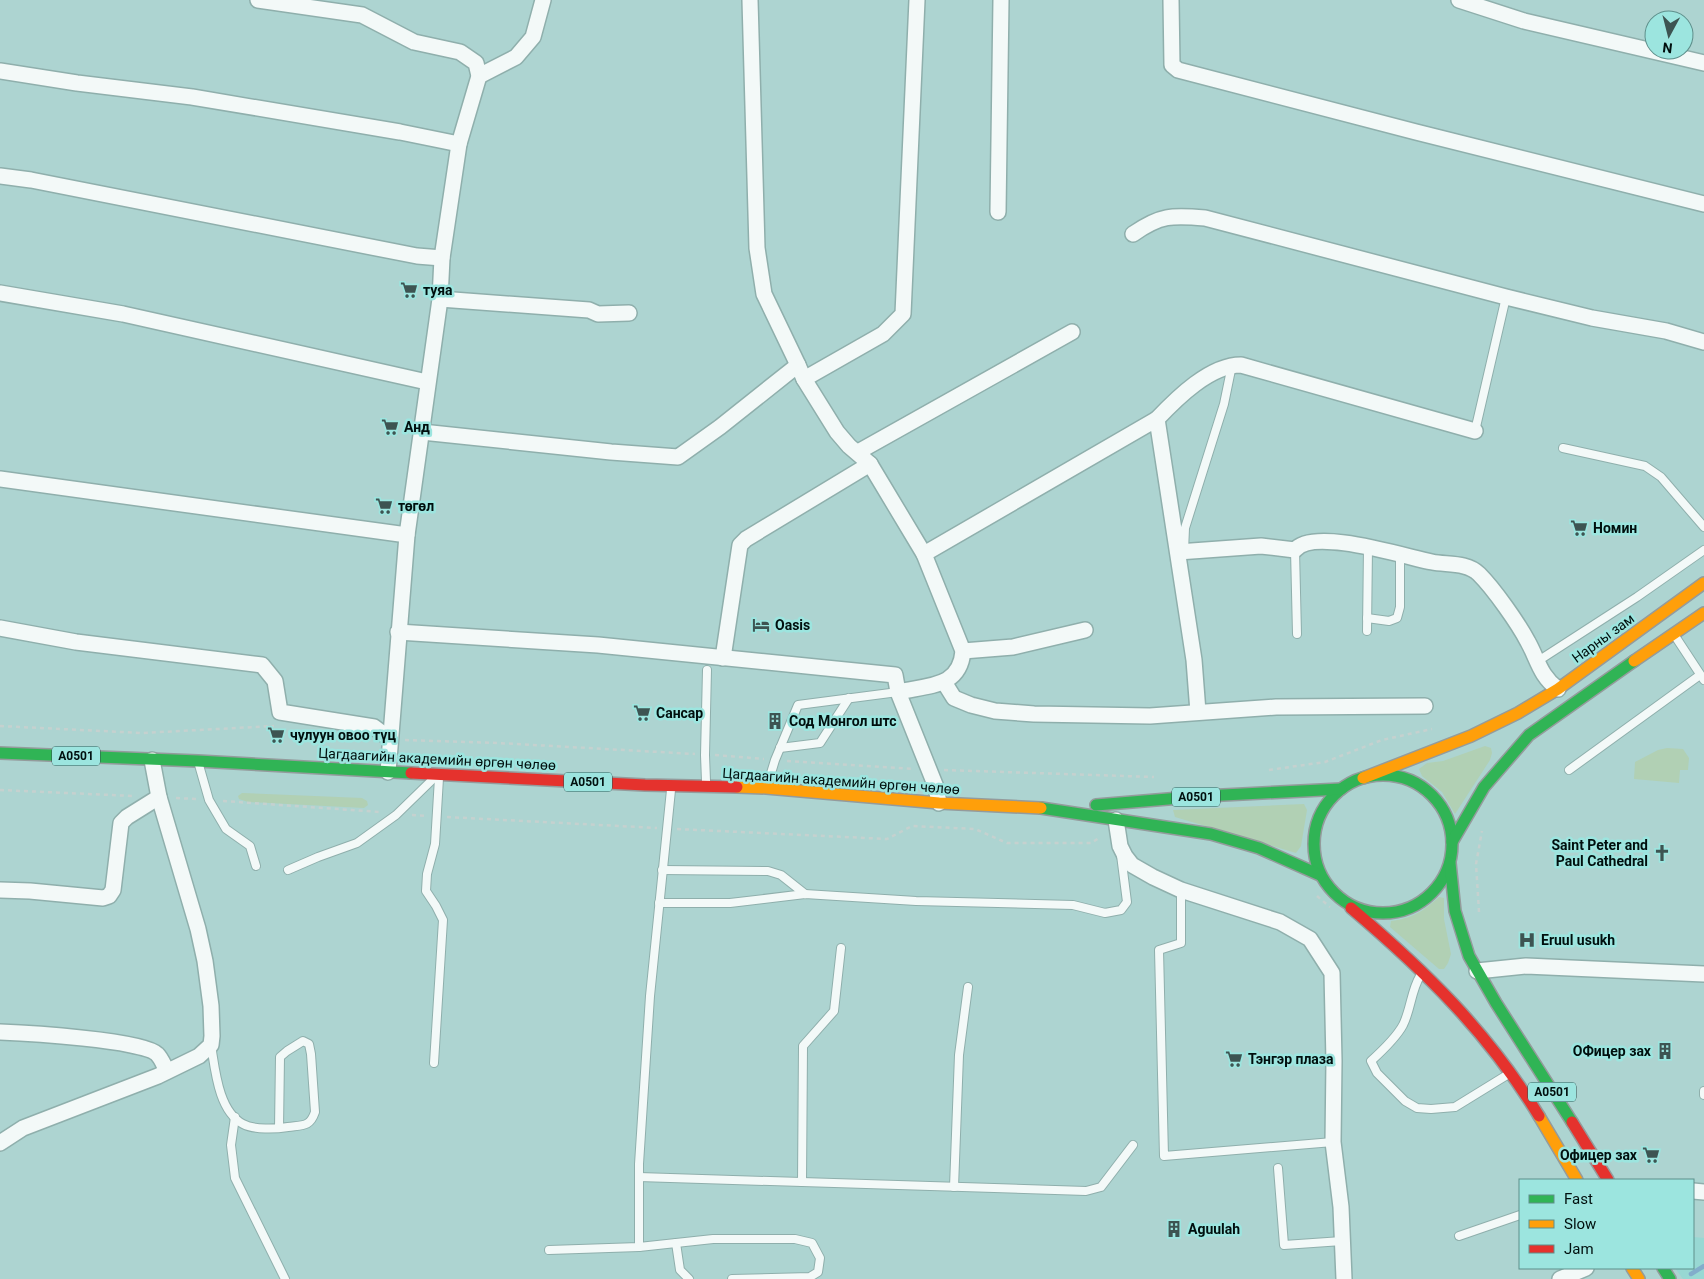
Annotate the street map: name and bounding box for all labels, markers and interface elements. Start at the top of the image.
north arrow [1644,10,1694,60]
text: N [1662,39,1673,56]
supermarket icon: туяа [399,280,419,300]
place label: туяа [423,282,453,298]
supermarket icon: Анд [380,417,400,437]
place label: Анд [404,419,430,435]
supermarket icon: төгөл [374,496,394,516]
place label: төгөл [398,498,434,514]
supermarket icon: Номин [1569,518,1589,538]
place label: Номин [1593,520,1637,536]
street label: Нарны зам [1569,610,1637,666]
hotel icon: Oasis [751,615,771,635]
place label: Oasis [775,617,810,633]
supermarket icon: Сансар [632,703,652,723]
place label: Сансар [656,705,703,721]
building icon: Сод Монгол штс [765,711,785,731]
place label: Сод Монгол штс [789,713,896,729]
supermarket icon: чулуун овоо түц [266,725,286,745]
place label: чулуун овоо түц [290,727,396,743]
street label: Цагдаагийн академийн өргөн чөлөө [318,745,556,773]
road number: A0501 [52,746,100,766]
street label: Цагдаагийн академийн өргөн чөлөө [722,765,960,797]
road number: A0501 [564,772,612,792]
road number: A0501 [1172,788,1220,806]
place label: Saint Peter and Paul Cathedral [1551,837,1648,869]
church icon: Saint Peter and Paul Cathedral [1652,843,1672,863]
hospital icon: Eruul usukh [1517,930,1537,950]
place label: Eruul usukh [1541,932,1615,948]
building icon: ОФицер зах [1655,1041,1675,1061]
place label: ОФицер зах [1573,1043,1652,1059]
supermarket icon: Тэнгэр плаза [1224,1049,1244,1069]
place label: Тэнгэр плаза [1248,1051,1334,1067]
road number: A0501 [1528,1082,1576,1102]
supermarket icon: Офицер зах [1641,1145,1661,1165]
place label: Офицер зах [1560,1147,1638,1163]
legend [1519,1179,1694,1269]
text: Fast [1564,1190,1593,1208]
text: Slow [1564,1215,1596,1233]
building icon: Aguulah [1164,1219,1184,1239]
place label: Aguulah [1188,1221,1240,1237]
text: Jam [1564,1240,1594,1258]

